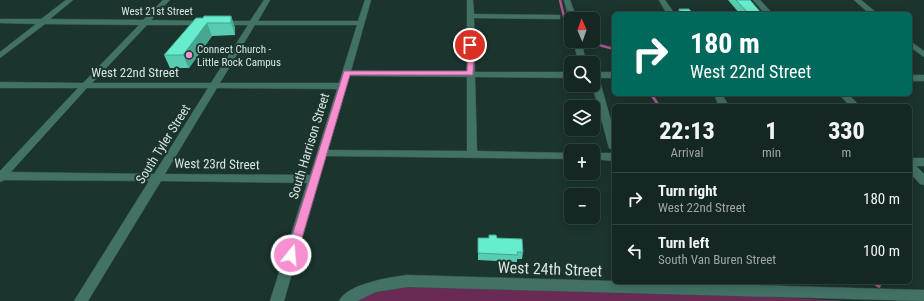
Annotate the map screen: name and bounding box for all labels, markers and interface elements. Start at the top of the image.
street label: West 21st Street [121,5,193,18]
north arrow [564,12,600,48]
map controls [564,12,600,224]
text: 180 m [690,27,760,60]
pin [453,28,487,62]
icon: right [624,28,676,80]
icon: arrive [459,34,481,56]
place label: Connect Church - Little Rock Campus [197,43,281,69]
marker: Connect Church - Little Rock Campus [184,50,194,60]
button: search [564,56,600,92]
text: West 22nd Street [690,61,811,82]
street label: West 22nd Street [91,65,179,80]
street label: South Harrison Street [286,91,332,201]
button: layers [564,100,600,136]
street label: South Tyler Street [133,101,193,186]
text: 22:13 [659,117,715,145]
text: 1 [765,117,778,145]
text: 330 [828,117,865,145]
button: + [564,144,600,180]
text: Arrival [670,145,704,160]
text: min [762,145,781,160]
text: m [842,145,851,160]
street label: West 23rd Street [174,156,260,172]
text: Turn right [658,182,717,200]
button: − [564,188,600,224]
icon: right [624,188,646,210]
text: 180 m [863,190,900,208]
text: West 22nd Street [658,200,746,215]
position arrow [270,234,312,276]
text: Turn left [658,234,709,252]
icon: left [624,240,646,262]
text: 100 m [863,242,900,260]
text: South Van Buren Street [658,252,776,267]
street label: West 24th Street [497,258,603,280]

